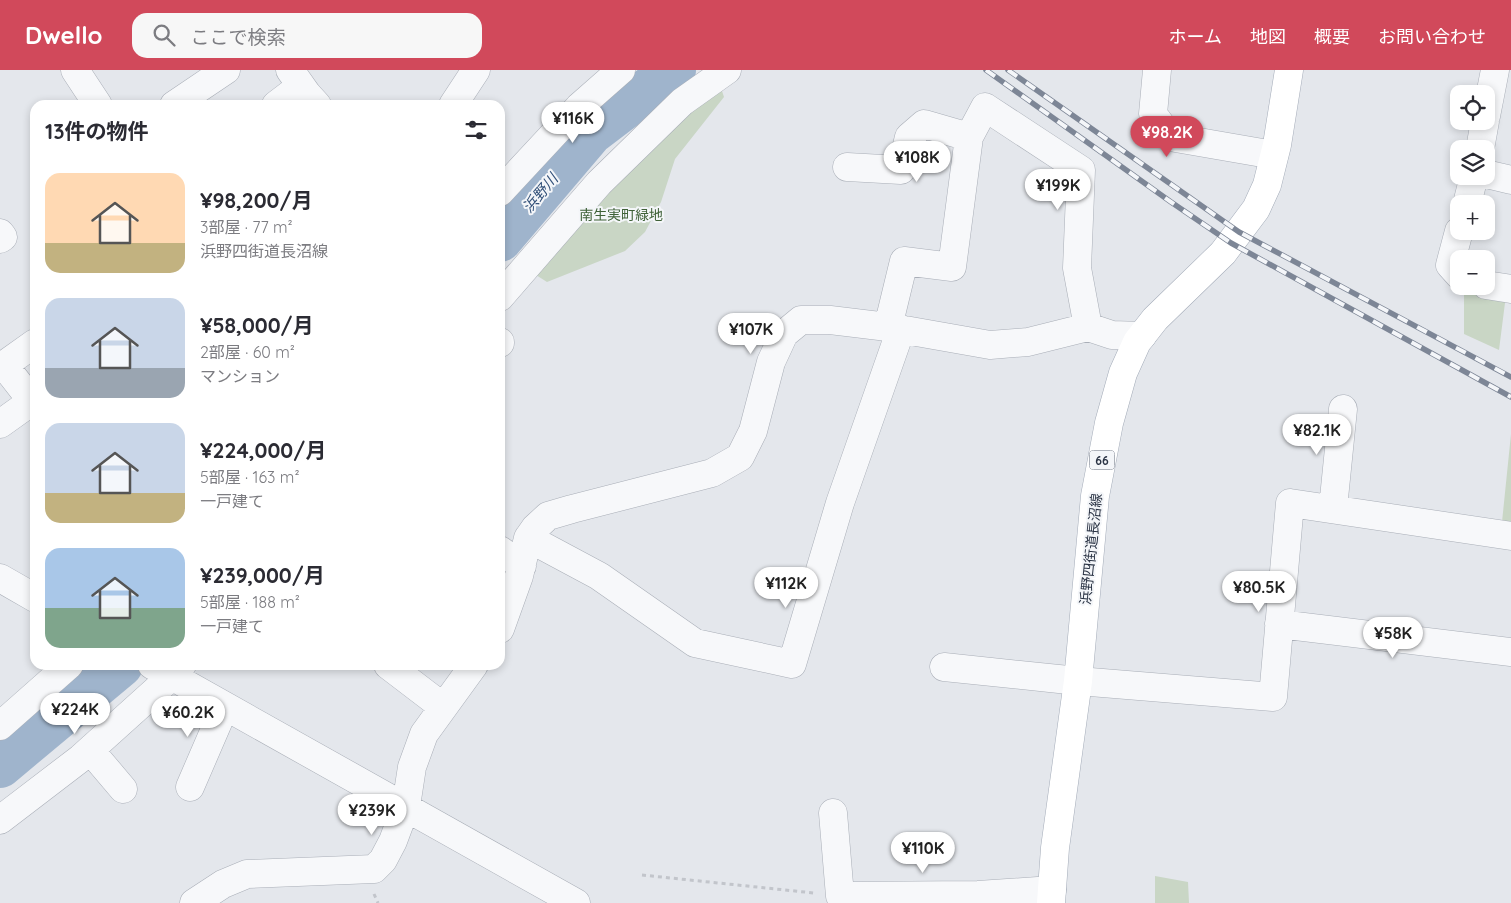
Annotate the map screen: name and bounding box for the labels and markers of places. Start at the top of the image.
pin: ¥116K [538,102,608,144]
pin: ¥98.2K [1126,116,1208,158]
pin: ¥108K [882,140,952,183]
pin: ¥199K [1023,168,1093,211]
pin: ¥107K [716,312,786,355]
pin: ¥82.1K [1276,414,1358,456]
pin: ¥112K [751,566,821,609]
pin: ¥80.5K [1218,570,1300,613]
pin: ¥58K [1363,616,1423,659]
pin: ¥224K [40,692,110,735]
pin: ¥60.2K [147,696,229,738]
pin: ¥239K [337,794,407,836]
pin: ¥110K [888,832,958,874]

